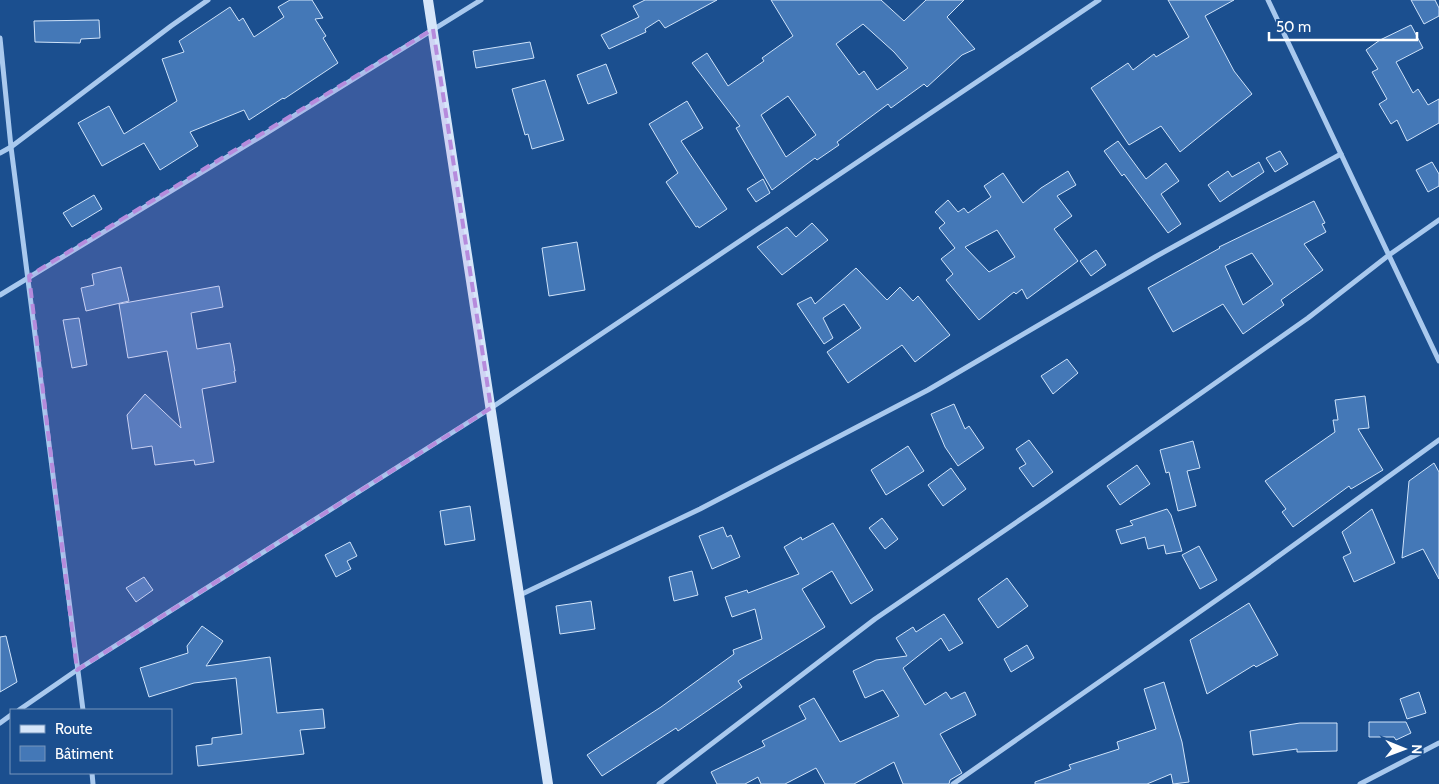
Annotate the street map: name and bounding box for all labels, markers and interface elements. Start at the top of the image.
scale bar [1269,10,1416,42]
text: 50 m [1276,18,1311,36]
legend [10,709,172,774]
text: Route [55,720,93,738]
north arrow [1379,724,1429,774]
text: N [1408,744,1426,754]
text: Bâtiment [55,745,113,763]

